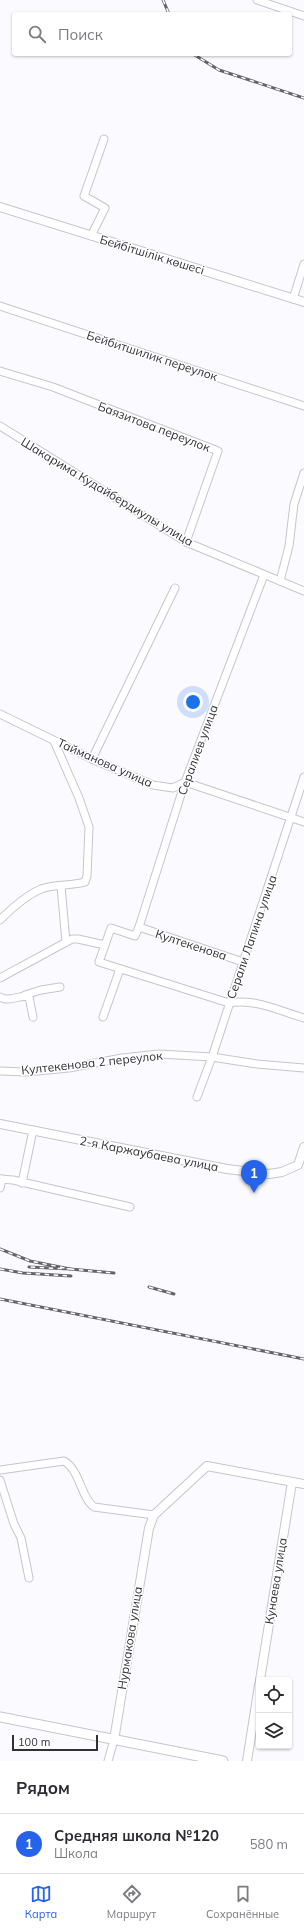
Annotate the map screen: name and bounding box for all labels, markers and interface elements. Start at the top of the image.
search box [12,12,292,56]
icon: search [26,23,48,45]
text: Поиск [58,25,103,44]
street label: Бейбітшілік көшесі [98,231,206,278]
street label: Бейбитшилик переулок [85,327,220,384]
street label: Баязитова переулок [96,398,213,455]
street label: Шакарима Кудайбердиулы улица [18,434,196,549]
your location [183,692,203,712]
street label: Сералиев улица [174,703,221,797]
street label: Тайманова улица [55,735,155,790]
street label: Серали Лапина улица [223,873,280,1001]
street label: Култекенова [154,926,229,963]
street label: Култекенова 2 переулок [21,1048,164,1077]
street label: 2-я Каржаубаева улица [78,1133,220,1174]
pin: 1 [241,1160,267,1193]
street label: Кунаева улица [261,1537,290,1625]
street label: Нурмакова улица [114,1585,145,1690]
map controls [256,1677,292,1749]
button: locate [256,1677,292,1713]
button: layers [256,1713,292,1749]
scale bar [12,1733,98,1752]
text: 100 m [18,1735,50,1749]
text: Рядом [16,1777,70,1798]
text: Средняя школа №120 [54,1826,219,1845]
text: 1 [25,1836,33,1852]
text: 580 m [250,1836,288,1852]
text: Школа [54,1845,98,1861]
tab: Карта [25,1883,57,1921]
tab: Маршрут [107,1883,156,1921]
tab: Сохранённые [206,1883,279,1921]

